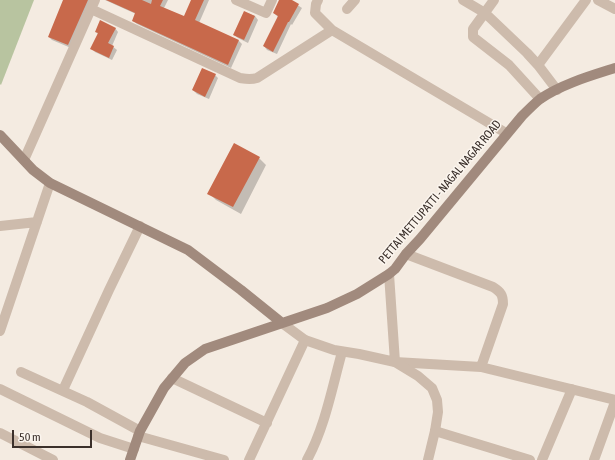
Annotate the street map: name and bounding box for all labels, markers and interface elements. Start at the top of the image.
street label: PETTAI METTUPATTI - NAGAL NAGAR ROAD [376,117,504,267]
scale bar [14,422,94,448]
text: 50 m [19,430,41,444]

